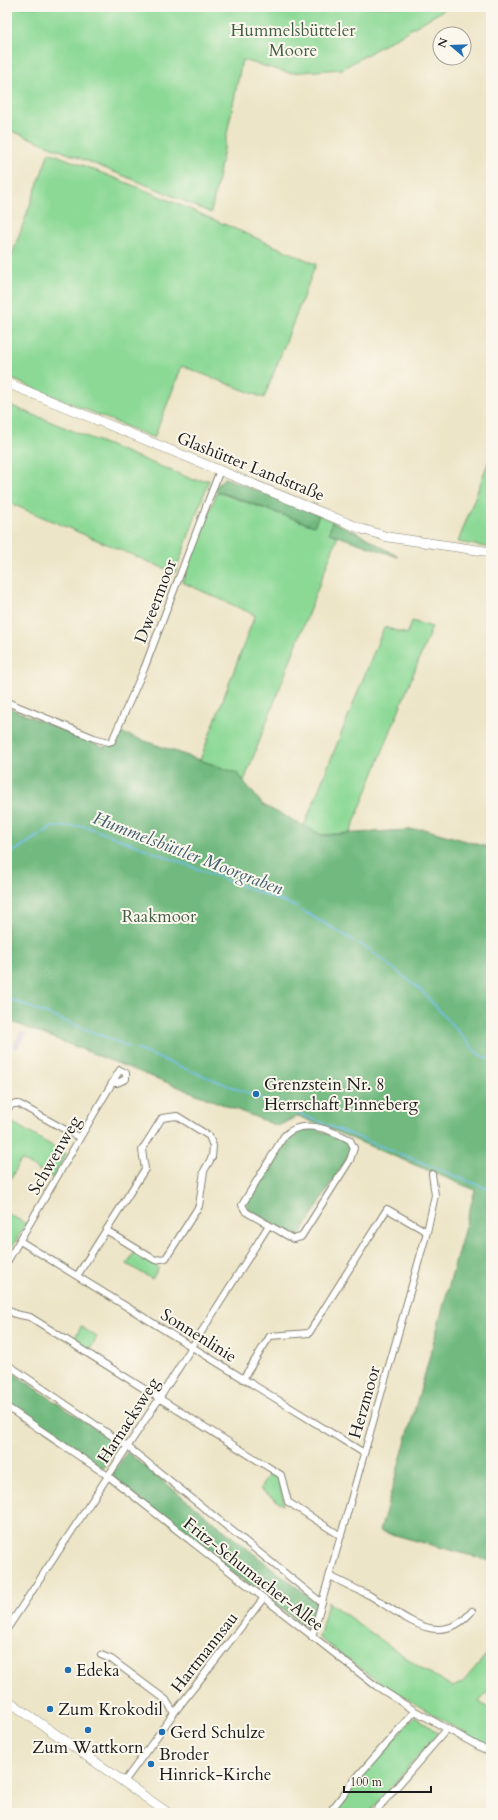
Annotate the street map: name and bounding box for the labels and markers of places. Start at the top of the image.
place label: Grenzstein Nr. 8 Herrschaft Pinneberg [264,1073,418,1116]
marker: Grenzstein Nr. 8 Herrschaft Pinneberg [251,1089,261,1099]
place label: Edeka [76,1659,120,1682]
marker: Edeka [63,1665,73,1675]
place label: Zum Krokodil [58,1698,164,1721]
marker: Zum Krokodil [45,1704,55,1714]
place label: Gerd Schulze [170,1721,266,1744]
marker: Zum Wattkorn [83,1725,93,1735]
marker: Gerd Schulze [157,1727,167,1737]
place label: Zum Wattkorn [32,1736,144,1759]
place label: Broder Hinrick-Kirche [159,1743,272,1786]
marker: Broder Hinrick-Kirche [146,1759,156,1769]

